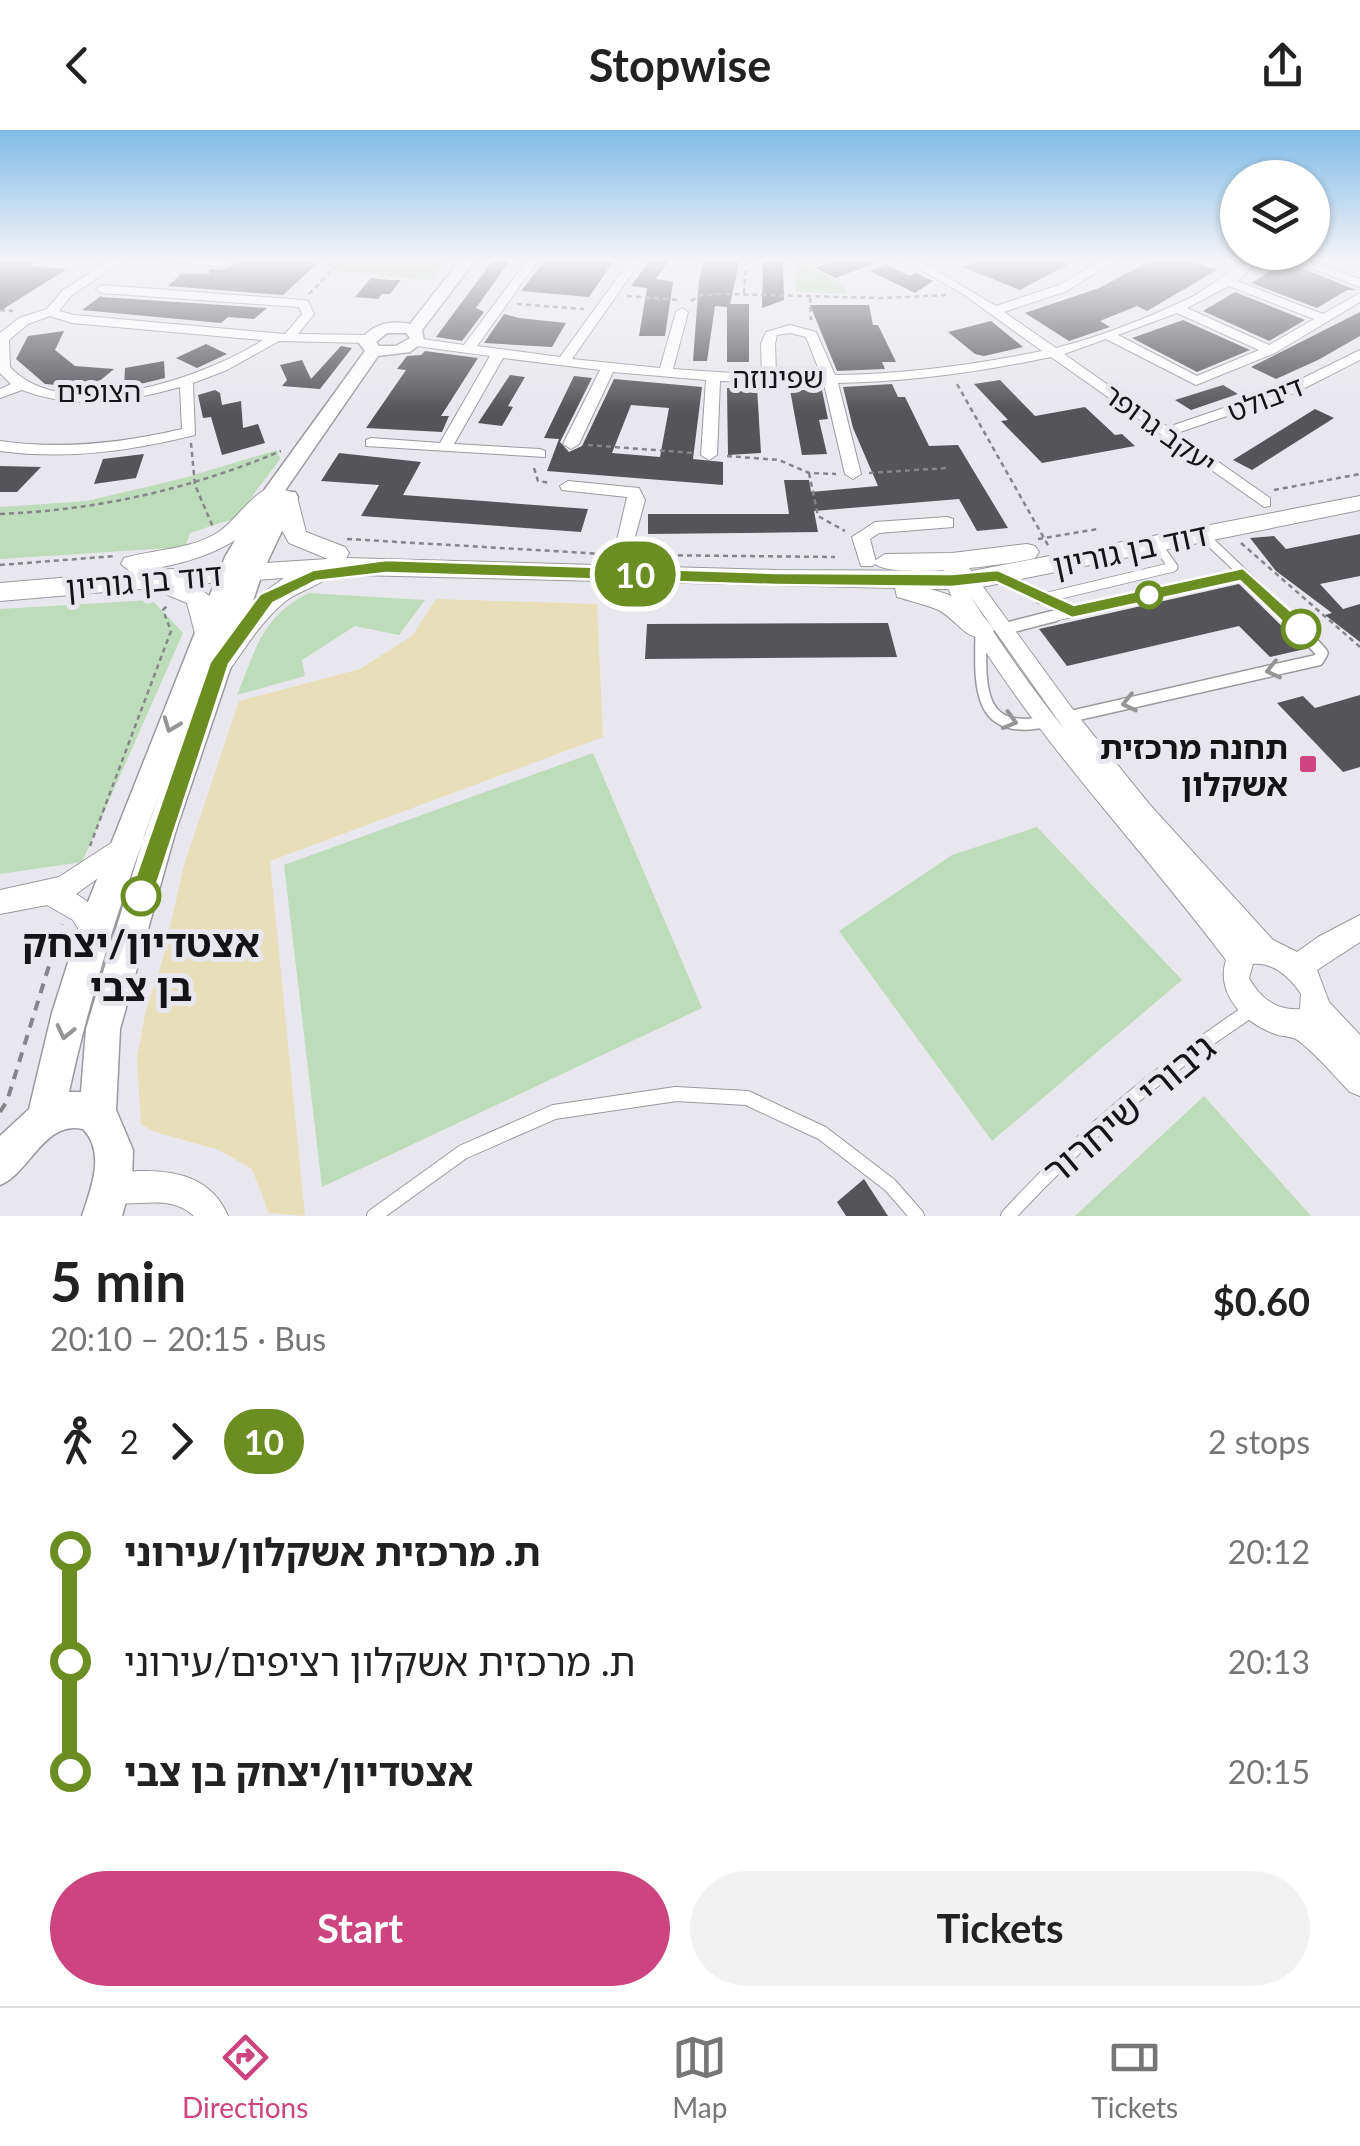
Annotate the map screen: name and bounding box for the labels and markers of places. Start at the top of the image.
unlabelled marker [1136,582,1162,608]
unlabelled marker [1282,610,1320,648]
place label: תחנה מרכזית אשקלון [1100,727,1288,803]
marker: תחנה מרכזית אשקלון [1297,753,1319,775]
marker: אצטדיון/יצחק בן צבי [122,877,160,915]
place label: אצטדיון/יצחק בן צבי [22,919,260,1009]

